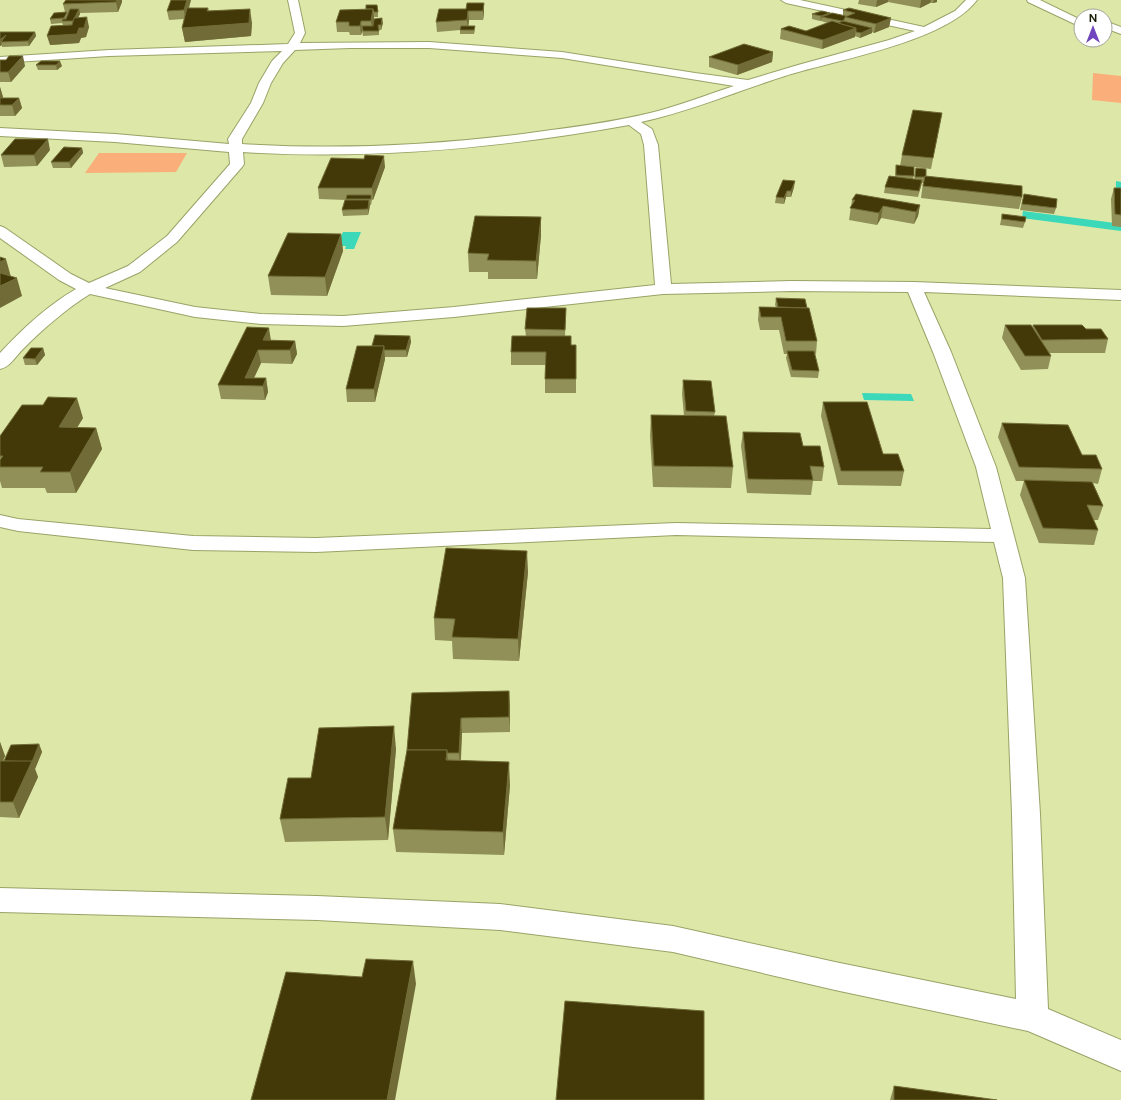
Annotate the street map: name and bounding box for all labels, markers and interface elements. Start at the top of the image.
north arrow [1073,8,1113,48]
text: N [1089,12,1097,25]

